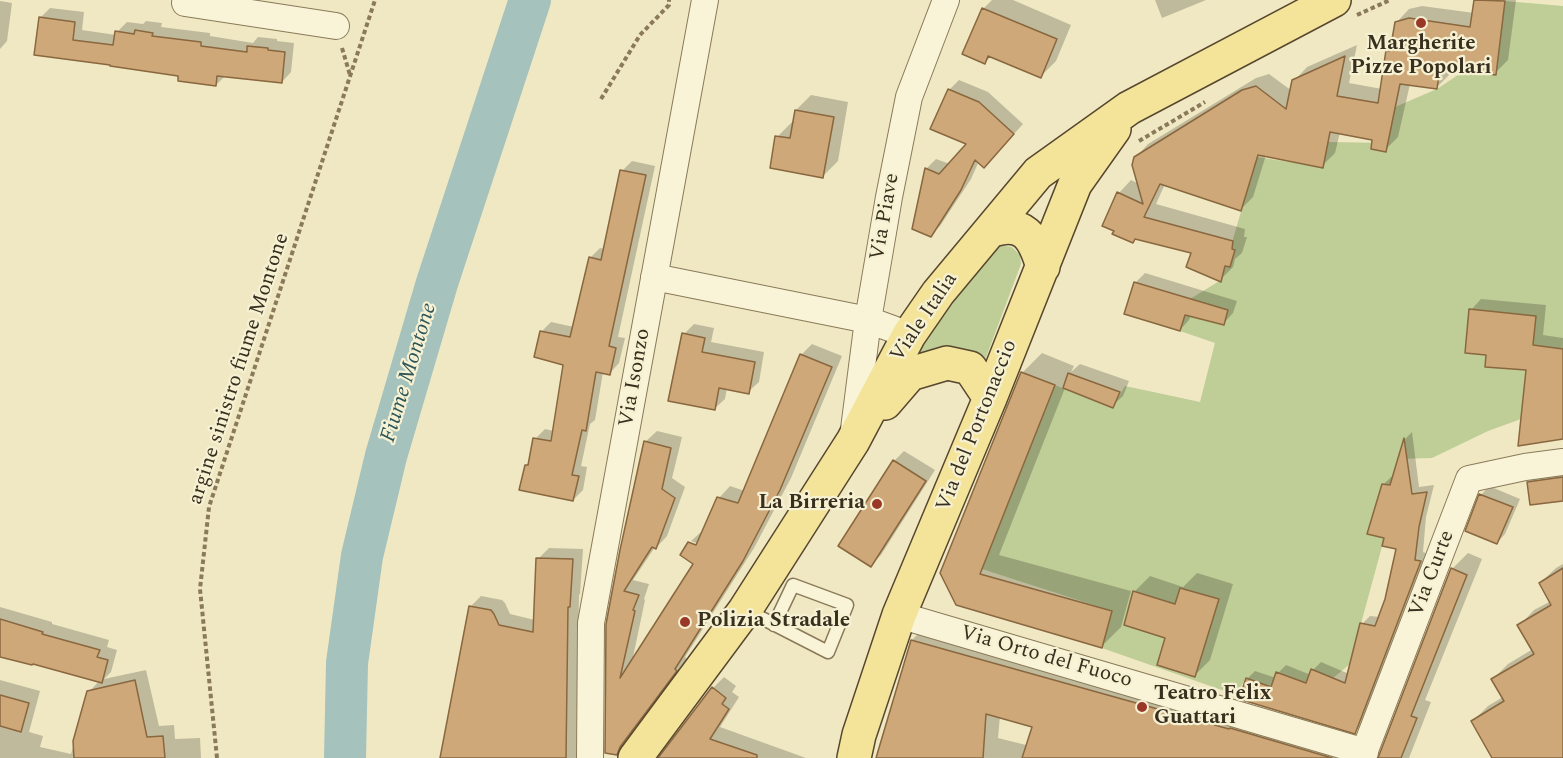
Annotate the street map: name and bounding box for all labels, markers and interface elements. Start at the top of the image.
marker: Margherite Pizze Popolari [1414,16,1428,30]
place label: Margherite Pizze Popolari [1350,32,1492,82]
street label: Via Piave [866,171,906,263]
street label: argine sinistro fiume Montone [184,230,296,508]
street label: Viale Italia [886,268,964,368]
water label: Fiume Montone [376,300,444,446]
street label: Via Isonzo [615,327,657,429]
street label: Via del Portonaccio [932,337,1024,515]
place label: La Birreria [758,491,865,517]
marker: La Birreria [870,497,884,511]
street label: Via Curte [1405,527,1461,621]
place label: Polizia Stradale [697,609,850,635]
marker: Polizia Stradale [678,615,692,629]
street label: Via Orto del Fuoco [957,621,1135,695]
place label: Teatro Felix Guattari [1154,682,1271,732]
marker: Teatro Felix Guattari [1135,700,1149,714]

